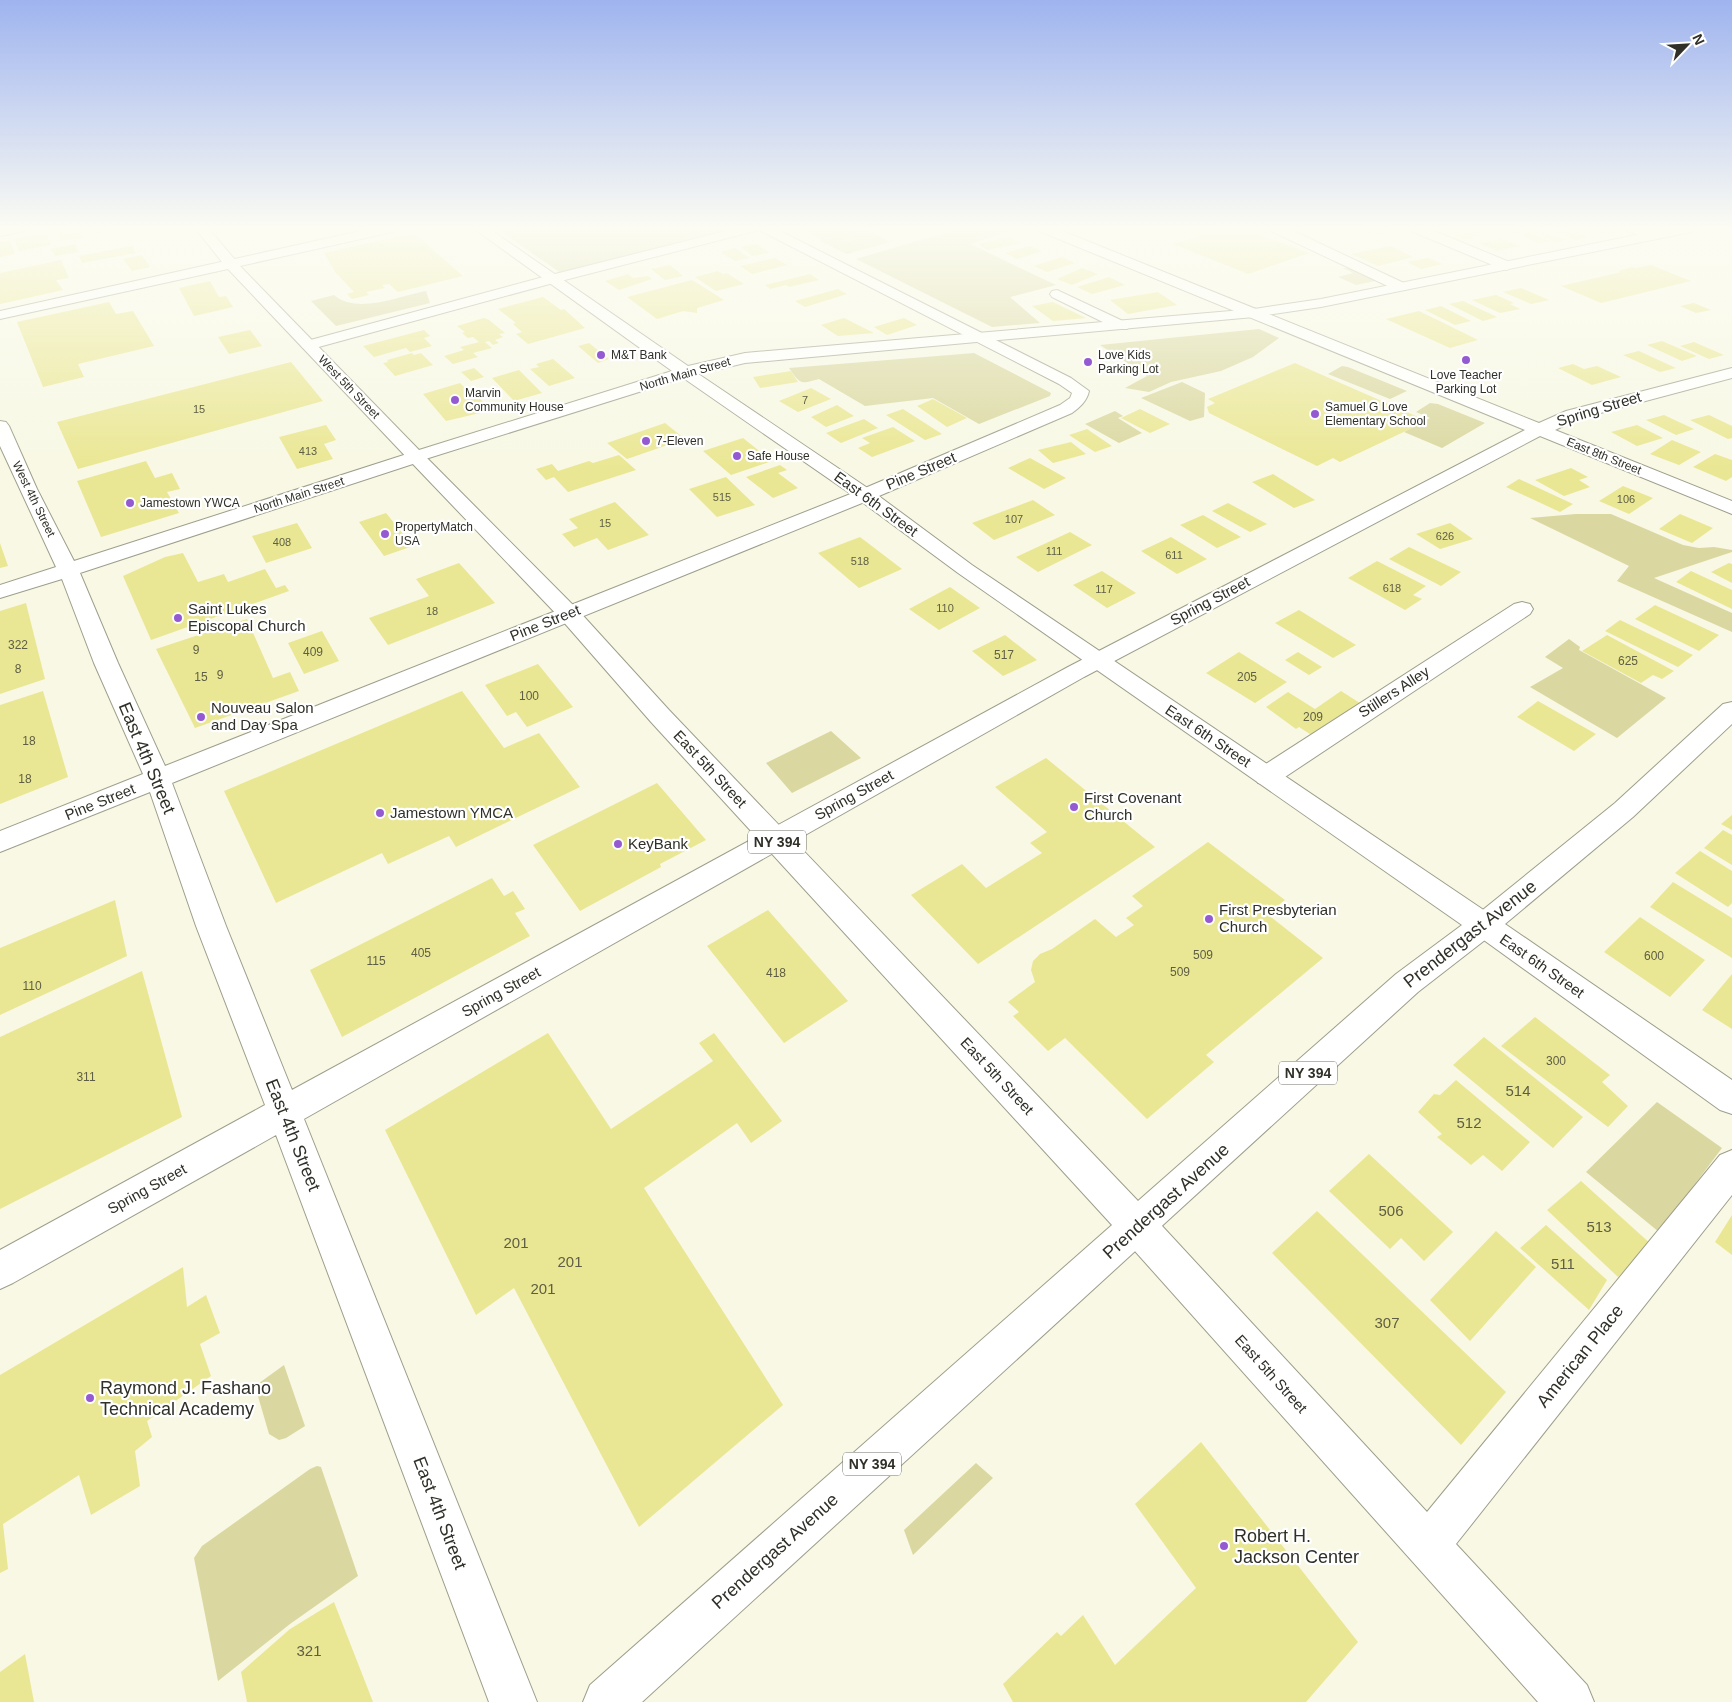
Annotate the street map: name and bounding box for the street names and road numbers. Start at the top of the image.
street label: West 5th Street [315,352,383,422]
street label: North Main Street [638,354,733,394]
street label: Spring Street [1555,387,1644,429]
street label: East 8th Street [1565,435,1644,478]
street label: Pine Street [883,448,959,493]
street label: West 4th Street [10,459,59,540]
street label: East 6th Street [831,468,922,540]
street label: North Main Street [252,474,347,516]
street label: Spring Street [1167,572,1253,629]
street label: Pine Street [507,600,583,644]
street label: Stillers Alley [1355,662,1433,721]
street label: East 4th Street [115,699,179,817]
street label: East 6th Street [1162,701,1255,771]
street label: East 5th Street [670,727,751,811]
street label: Spring Street [811,766,897,823]
street label: Pine Street [62,779,138,823]
road number: NY 394 [748,830,806,854]
street label: Prendergast Avenue [1400,876,1540,992]
street label: East 6th Street [1497,930,1588,1001]
street label: Spring Street [458,963,544,1020]
street label: East 5th Street [957,1034,1038,1118]
road number: NY 394 [1279,1062,1337,1084]
street label: East 4th Street [261,1076,325,1194]
street label: Prendergast Avenue [1099,1139,1233,1263]
street label: Spring Street [104,1160,190,1217]
street label: American Place [1533,1301,1627,1411]
street label: East 5th Street [1232,1331,1311,1417]
road number: NY 394 [843,1452,901,1476]
street label: East 4th Street [409,1454,471,1572]
street label: Prendergast Avenue [708,1489,842,1613]

